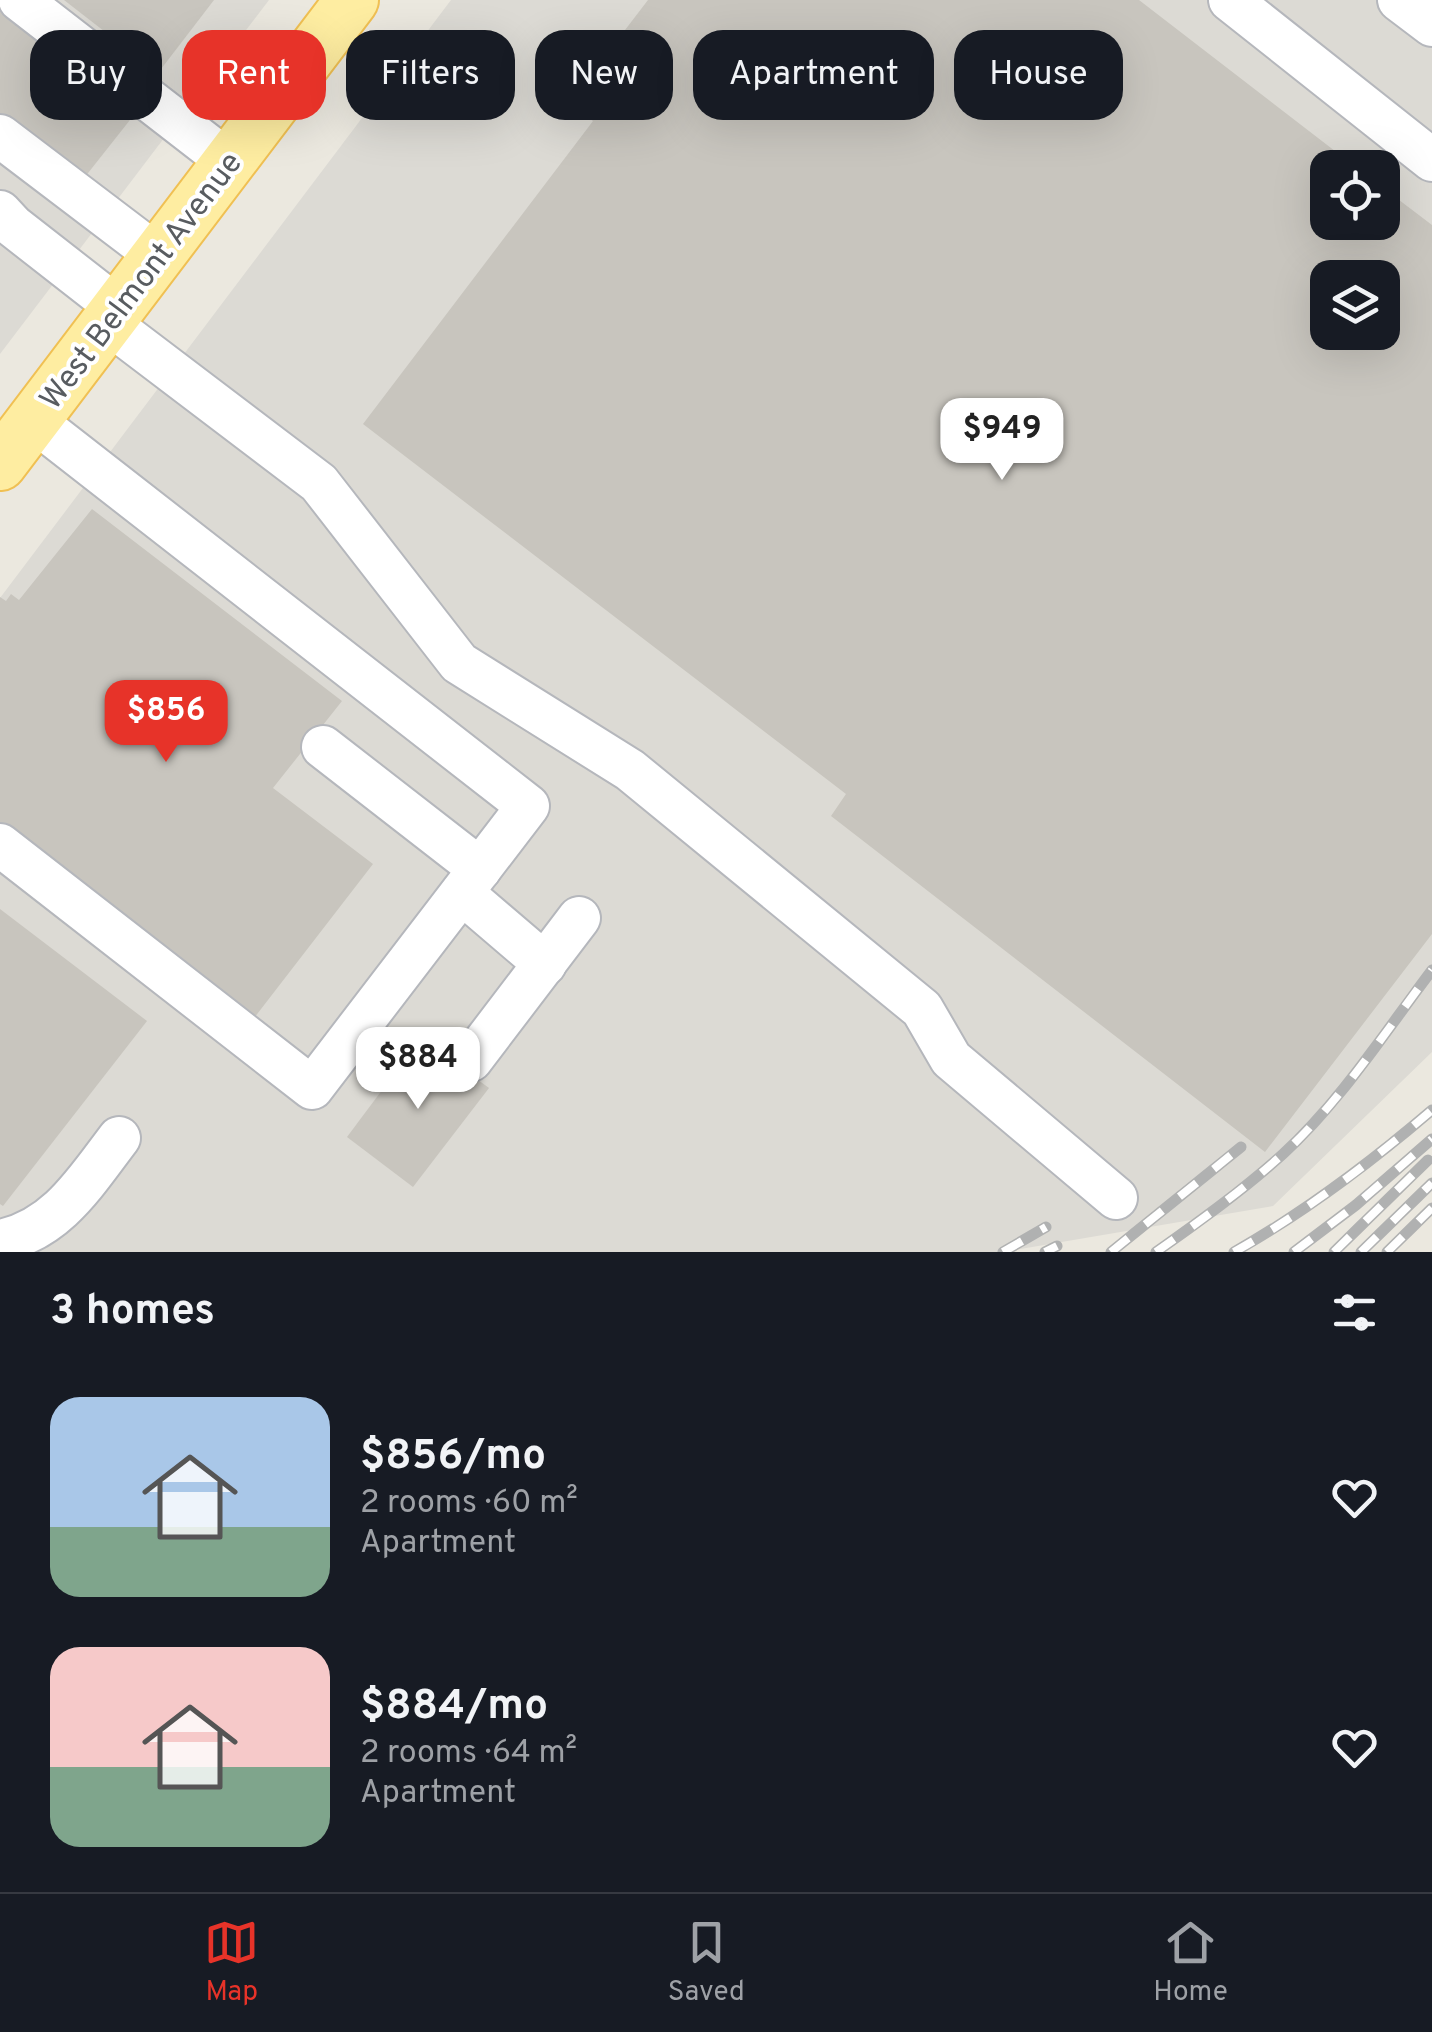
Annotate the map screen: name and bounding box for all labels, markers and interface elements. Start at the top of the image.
chip: Buy [30,30,162,120]
chip: Rent [182,30,326,120]
chip: Filters [346,30,515,120]
chip: New [535,30,673,120]
chip: Apartment [693,30,934,120]
chip: House [954,30,1123,120]
street label: West Belmont Avenue [32,145,252,419]
map controls [1310,150,1400,350]
button: locate [1310,150,1400,240]
button: layers [1310,260,1400,350]
pin: $949 [943,398,1061,483]
text: $949 [962,410,1042,450]
pin: $856 [107,680,225,765]
text: $856 [127,692,205,732]
pin: $884 [359,1027,477,1112]
text: $884 [378,1039,458,1079]
icon: filters [1327,1285,1382,1340]
text: 3 homes [50,1286,215,1339]
text: $856/mo [360,1431,546,1484]
icon: home [130,1437,250,1557]
icon: heart [1327,1470,1382,1525]
text: 2 rooms · 60 m² [360,1484,578,1524]
text: Apartment [360,1524,516,1564]
text: $884/mo [360,1681,548,1734]
icon: home [130,1687,250,1807]
icon: heart [1327,1720,1382,1775]
text: 2 rooms · 64 m² [360,1734,577,1774]
text: Apartment [360,1774,516,1814]
tab: Map [204,1915,259,2011]
tab: Saved [668,1915,745,2011]
tab: Home [1153,1915,1228,2011]

